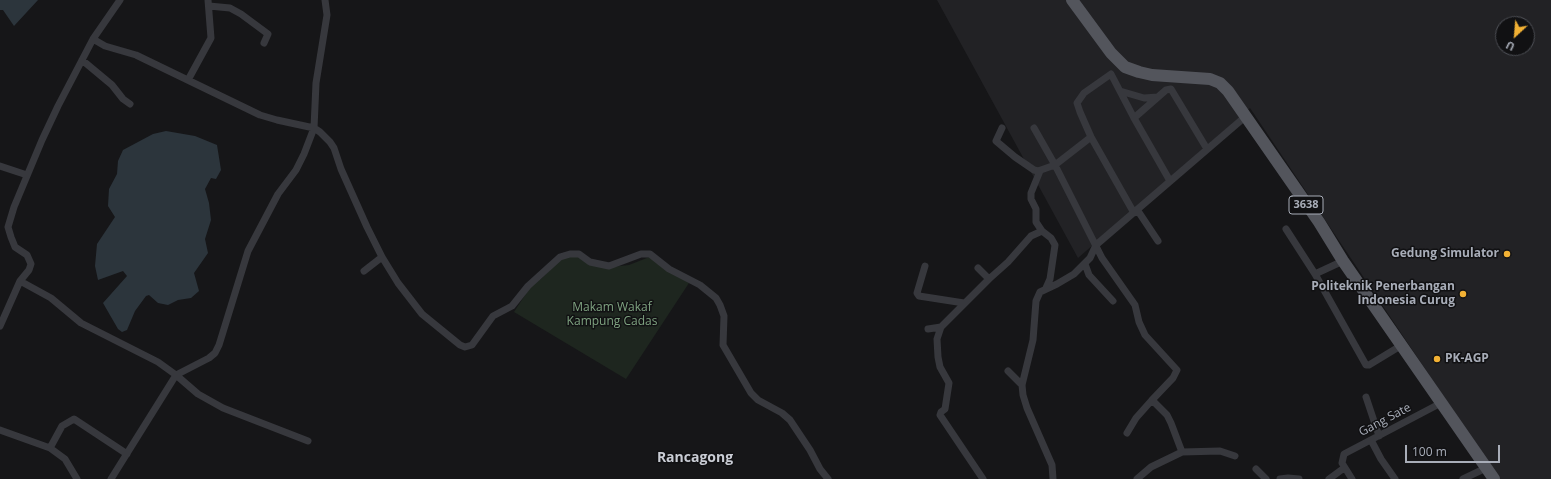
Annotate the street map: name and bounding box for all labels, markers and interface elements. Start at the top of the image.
north arrow [1495,16,1535,56]
text: U [1503,38,1517,55]
road number: 3638 [1289,196,1323,214]
place label: Gedung Simulator [1391,247,1499,261]
marker: Gedung Simulator [1502,249,1512,259]
place label: Politeknik Penerbangan Indonesia Curug [1311,280,1455,308]
marker: Politeknik Penerbangan Indonesia Curug [1458,289,1468,299]
park label: Makam Wakaf Kampung Cadas [567,301,657,329]
place label: PK-AGP [1445,352,1489,366]
marker: PK-AGP [1432,354,1442,364]
street label: Gang Sate [1357,400,1413,440]
scale bar [1407,437,1502,463]
text: 100 m [1412,443,1447,460]
district label: Rancagong [657,450,733,466]

